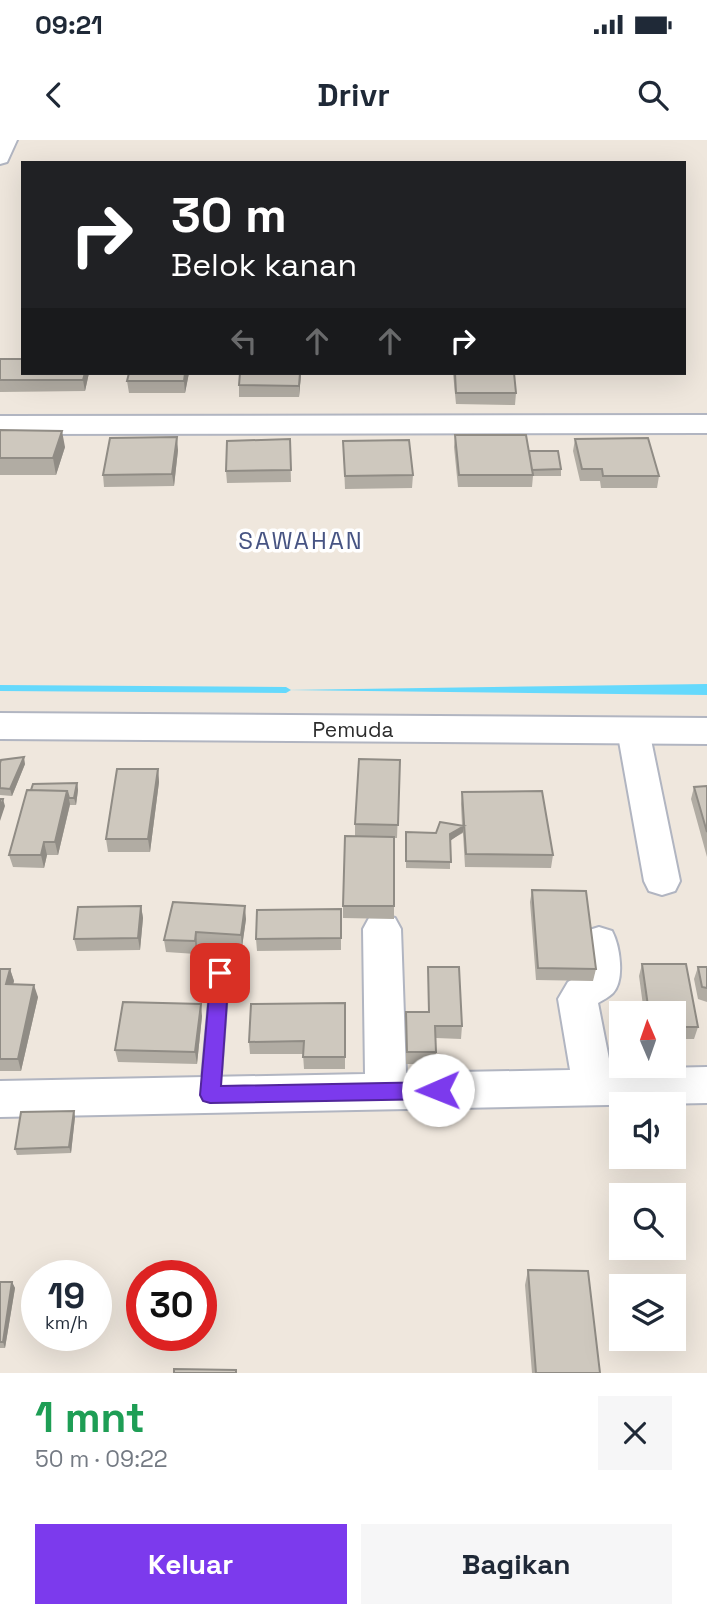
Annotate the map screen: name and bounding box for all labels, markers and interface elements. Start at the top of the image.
text: 09:21 [35,8,103,42]
text: Drivr [317,75,390,115]
icon: back [35,76,73,114]
icon: search [634,76,672,114]
text: 30 m [171,184,287,246]
icon: right [56,189,147,280]
text: Belok kanan [171,245,357,285]
icon: left [225,322,263,360]
icon: ahead [298,322,336,360]
icon: ahead [371,322,409,360]
icon: right [444,322,482,360]
district label: SAWAHAN [238,525,364,556]
street label: Pemuda [312,716,394,743]
pin [190,943,250,1003]
icon: arrive [201,954,239,992]
north arrow [609,1001,686,1078]
map controls [609,1001,686,1351]
position arrow [401,1053,475,1127]
button: sound [609,1092,686,1169]
button: search [609,1183,686,1260]
speed limit sign: 30 [126,1260,217,1351]
text: 19 [48,1274,85,1318]
button: layers [609,1274,686,1351]
text: km/h [45,1311,88,1334]
text: 1 mnt [35,1391,145,1444]
button: close [598,1396,672,1470]
text: 50 m · 09:22 [35,1444,168,1474]
button: Keluar [35,1524,347,1604]
button: Bagikan [361,1524,672,1604]

